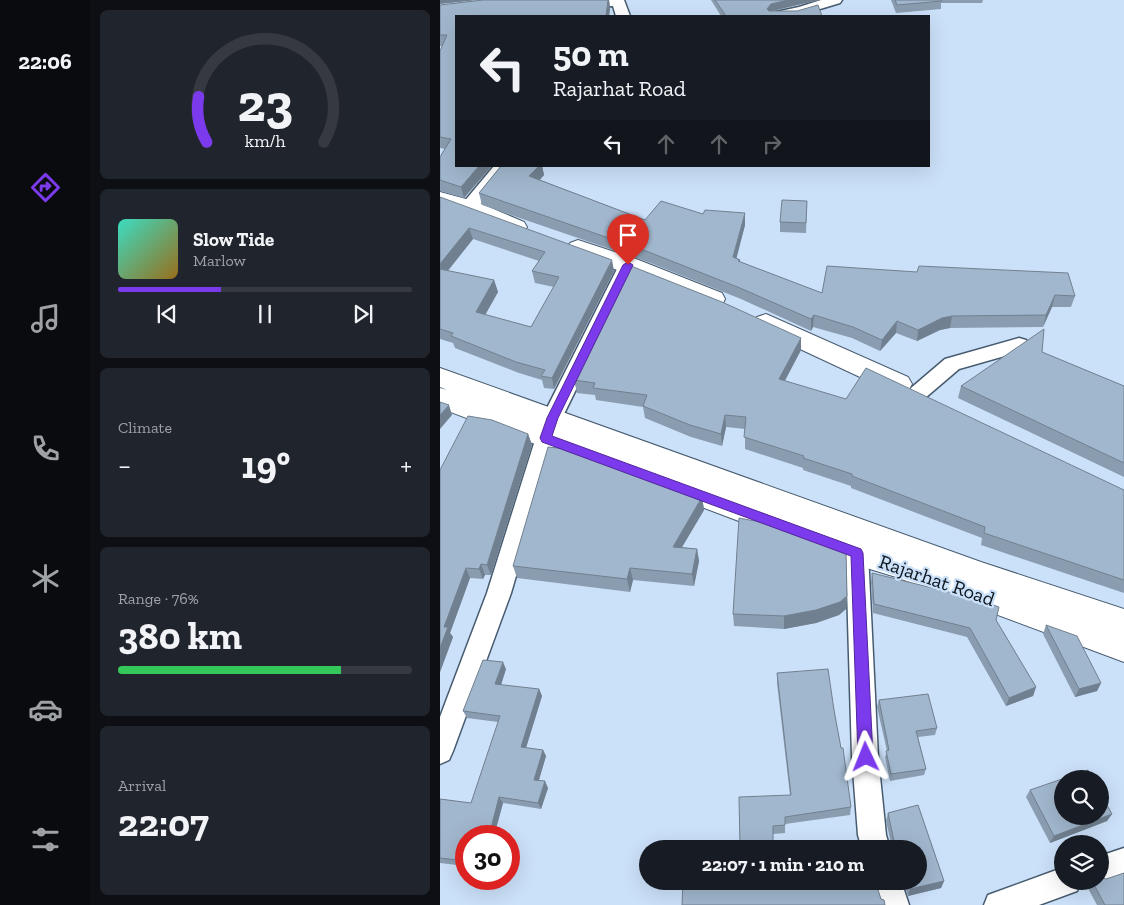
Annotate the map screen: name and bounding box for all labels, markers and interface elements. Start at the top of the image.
text: 50 m [553,33,629,75]
icon: left [470,35,535,100]
text: 22:06 [18,48,72,75]
text: 23 [237,72,293,134]
text: Rajarhat Road [553,75,686,102]
text: km/h [245,130,285,152]
icon: left [599,130,627,158]
icon: ahead [652,130,680,158]
icon: ahead [705,130,733,158]
icon: right [758,130,786,158]
icon: directions [28,170,63,205]
pin [607,214,649,265]
icon: arrive [614,221,642,249]
text: Slow Tide [193,228,274,251]
text: Marlow [193,251,246,270]
icon: previous [153,300,181,328]
icon: pause [251,300,279,328]
icon: next [349,300,377,328]
icon: music [28,301,63,336]
text: Climate [118,418,172,437]
icon: phone [28,431,63,466]
text: 19° [241,442,290,488]
text: − [118,449,131,482]
text: + [400,449,412,482]
street label: Rajarhat Road [876,549,998,611]
icon: climate [28,561,63,596]
text: Range · 76% [118,589,199,608]
text: 380 km [118,613,242,659]
icon: car [28,692,63,727]
position arrow [839,730,891,782]
map controls [1054,770,1109,890]
button: search [1054,770,1109,825]
text: Arrival [118,776,166,795]
text: 22:07 [118,800,209,846]
icon: filters [28,822,63,857]
speed limit sign: 30 [455,825,520,890]
button: layers [1054,835,1109,890]
text: 22:07 · 1 min · 210 m [702,853,864,876]

